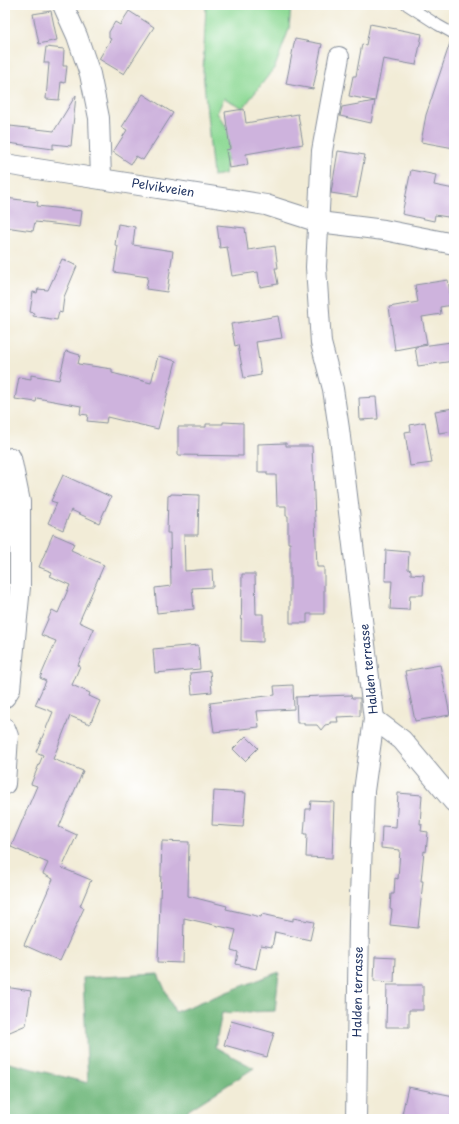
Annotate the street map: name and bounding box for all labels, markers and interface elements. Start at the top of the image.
street label: Pelvikveien [130,173,196,201]
street label: Halden terrasse [354,623,382,715]
street label: Halden terrasse [347,946,367,1037]

